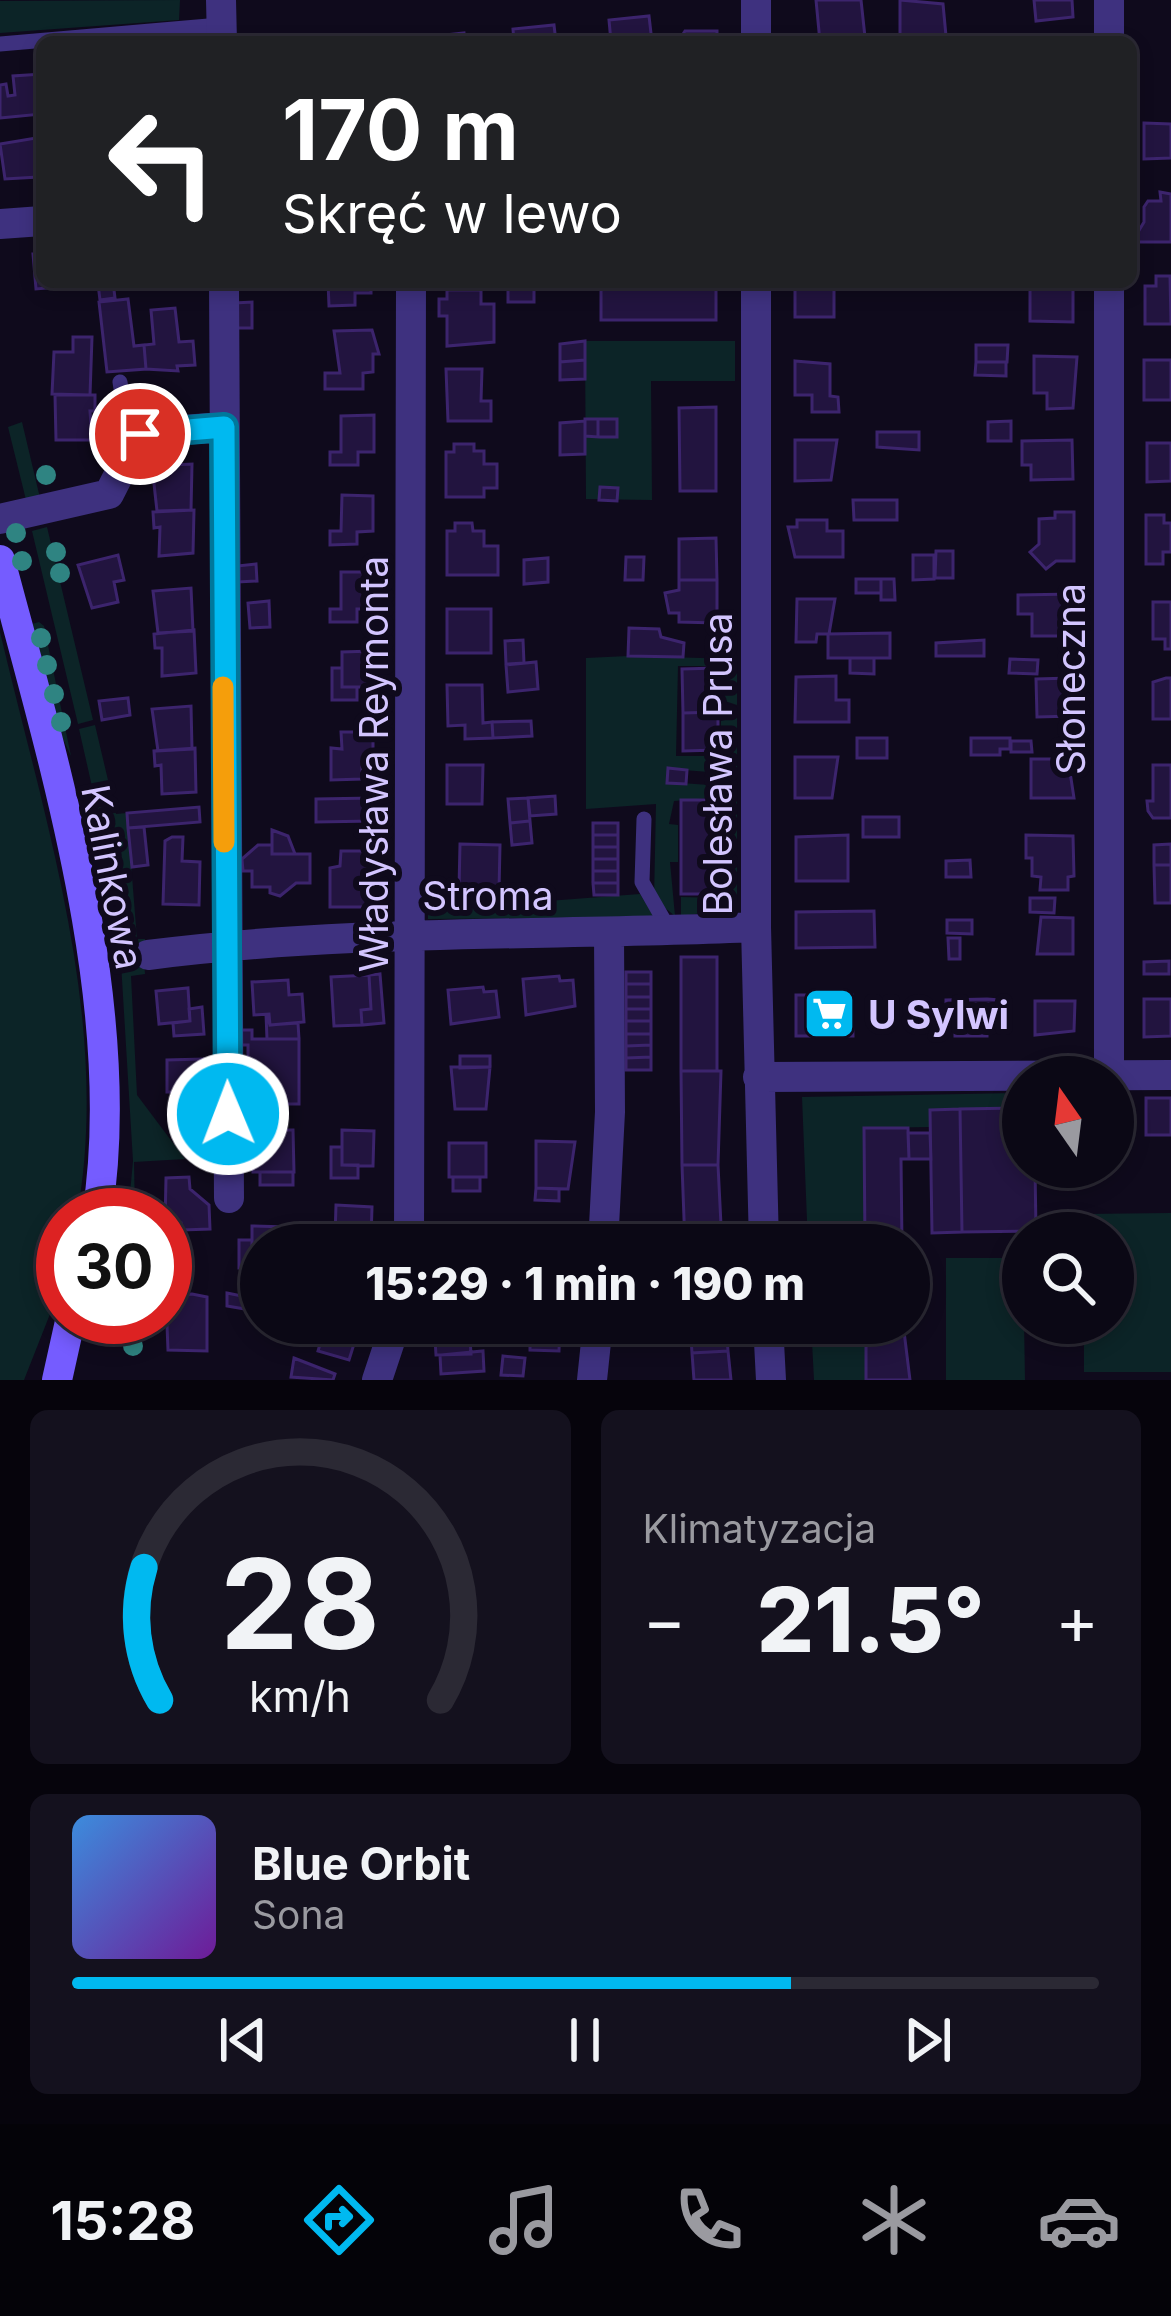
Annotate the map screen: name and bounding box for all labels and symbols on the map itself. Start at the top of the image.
pin [89,383,191,485]
street label: Władysława Reymonta [350,556,397,972]
street label: Słoneczna [1047,583,1094,775]
street label: Bolesława Prusa [694,613,741,915]
street label: Kalinkowa [72,781,154,973]
street label: Stroma [422,872,554,919]
supermarket icon: U Sylwi [801,986,857,1042]
place label: U Sylwi [868,991,1009,1038]
position arrow [165,1051,291,1177]
north arrow [1002,1056,1134,1188]
speed limit sign: 30 [36,1188,192,1344]

